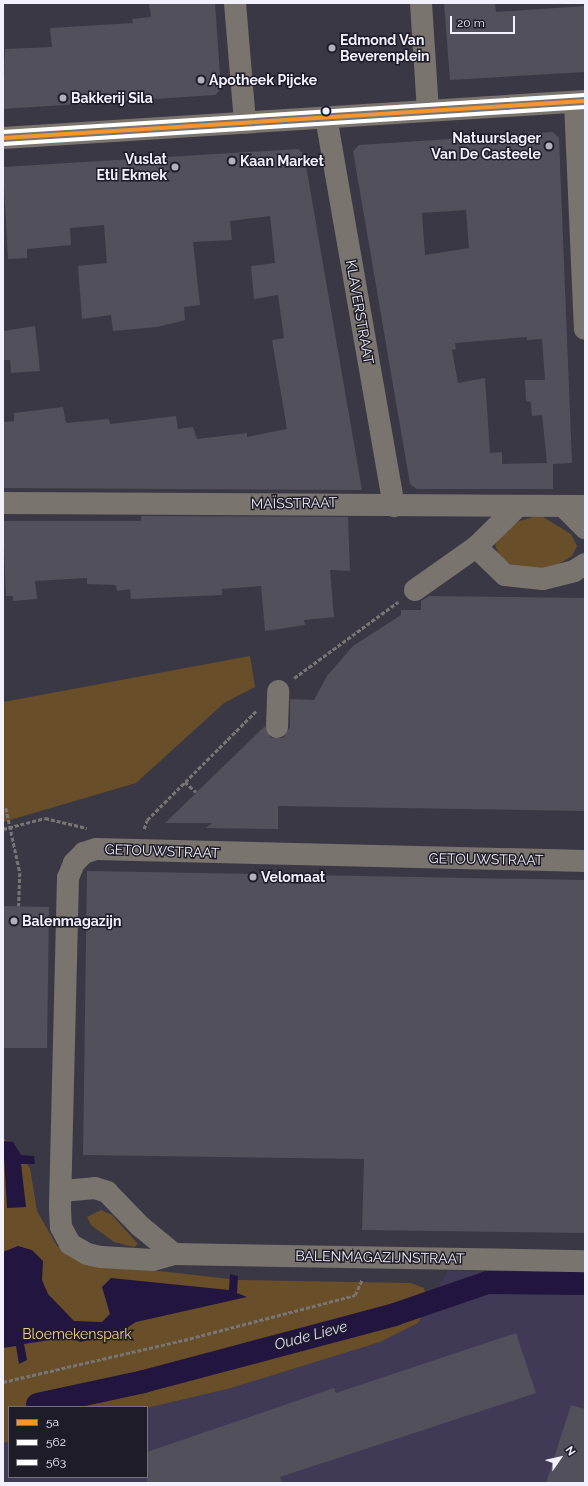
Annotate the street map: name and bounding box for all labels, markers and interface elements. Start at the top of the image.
scale bar [452,8,517,34]
text: 20 m [457,16,485,30]
place label: Edmond Van Beverenplein [340,32,429,64]
marker: Edmond Van Beverenplein [327,43,337,53]
place label: Apotheek Pijcke [209,72,317,88]
marker: Apotheek Pijcke [196,75,206,85]
place label: Bakkerij Sila [71,90,153,106]
marker: Bakkerij Sila [58,93,68,103]
unlabelled marker [321,106,331,116]
place label: Natuurslager Van De Casteele [431,130,541,162]
marker: Natuurslager Van De Casteele [544,141,554,151]
place label: Vuslat Etli Ekmek [96,151,167,184]
place label: Kaan Market [240,153,324,169]
marker: Kaan Market [227,156,237,166]
marker: Vuslat Etli Ekmek [170,162,180,172]
street label: KLAVERSTRAAT [343,259,377,365]
street label: MAÏSSTRAAT [251,494,337,512]
street label: GETOUWSTRAAT [104,841,220,861]
street label: GETOUWSTRAAT [428,850,544,868]
place label: Velomaat [261,869,325,885]
marker: Velomaat [248,872,258,882]
place label: Balenmagazijn [22,913,121,929]
marker: Balenmagazijn [9,916,19,926]
street label: BALENMAGAZIJNSTRAAT [295,1247,465,1267]
water label: Oude Lieve [273,1318,349,1354]
park label: Bloemekenspark [22,1326,132,1342]
legend [8,1406,148,1478]
text: 5a [46,1415,59,1429]
text: 562 [46,1435,66,1449]
north arrow [540,1438,580,1478]
text: N [563,1444,578,1458]
text: 563 [46,1455,66,1469]

